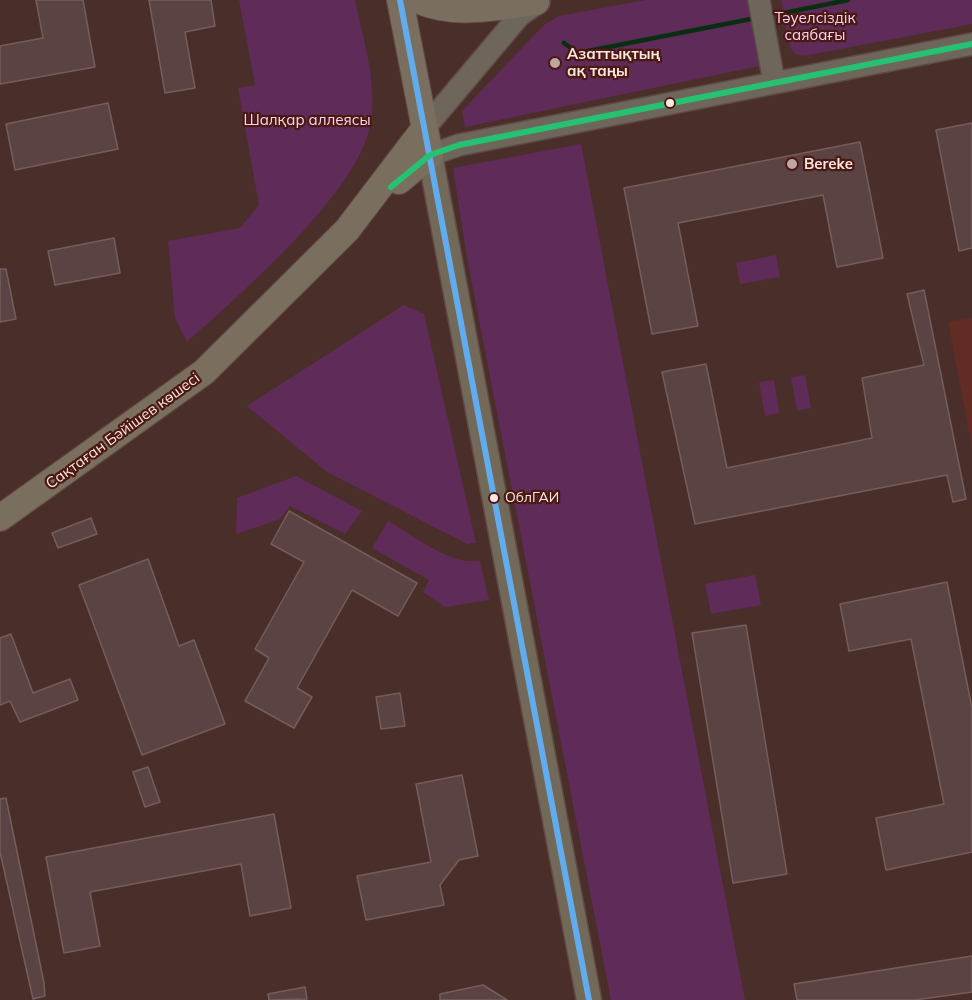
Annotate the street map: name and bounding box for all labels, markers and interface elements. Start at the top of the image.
park label: Тәуелсіздік саябағы [774,9,856,44]
place label: Азаттықтың ақ таңы [567,45,660,80]
marker: Азаттықтың ақ таңы [548,56,562,70]
unlabelled marker [664,97,676,109]
park label: Шалқар аллеясы [243,111,371,129]
place label: Bereke [804,155,853,173]
marker: Bereke [785,157,799,171]
street label: Сақтаған Бәйішев көшесі [43,369,203,493]
place label: ОблГАИ [505,490,559,506]
marker: ОблГАИ [488,492,500,504]

